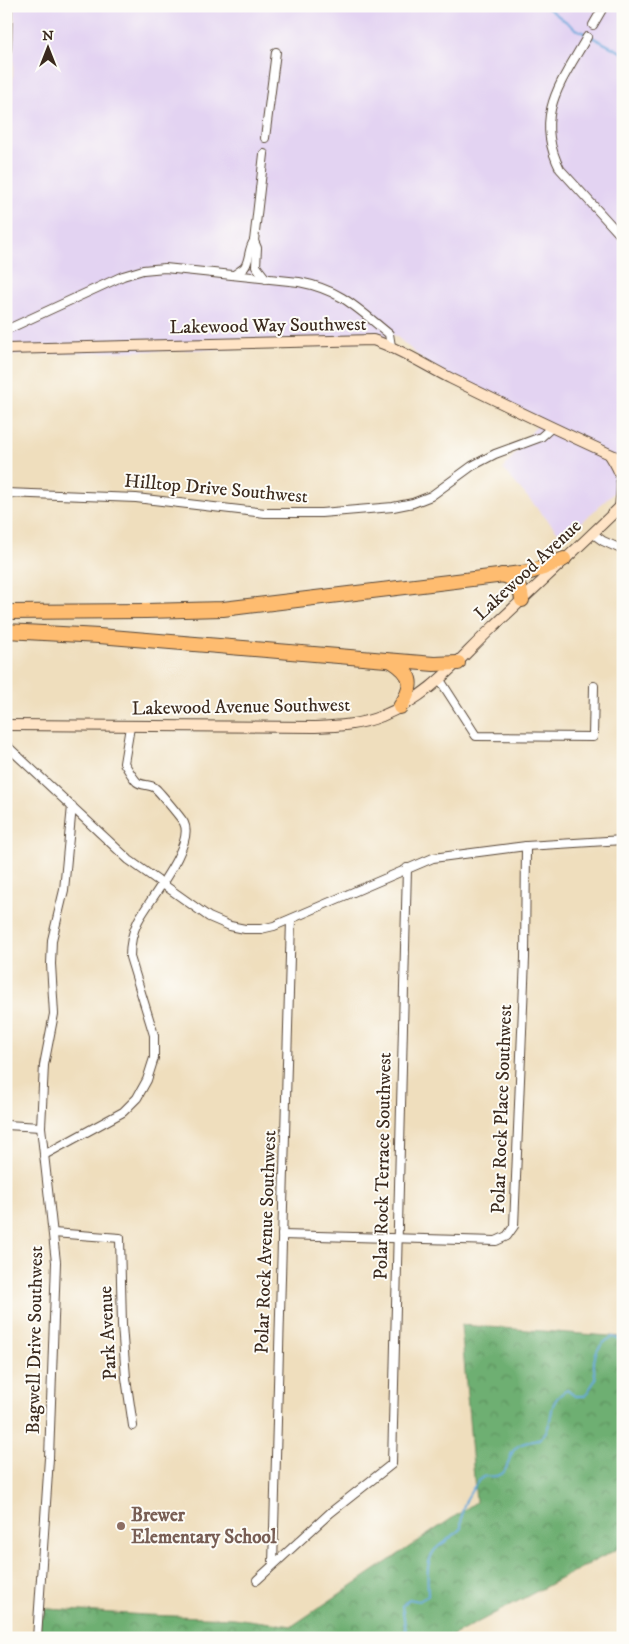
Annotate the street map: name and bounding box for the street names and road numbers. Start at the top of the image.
street label: Lakewood Way Southwest [169,313,367,339]
street label: Hilltop Drive Southwest [123,470,309,508]
street label: Lakewood Avenue [470,515,586,625]
street label: Lakewood Avenue Southwest [132,694,350,720]
street label: Polar Rock Place Southwest [487,1004,517,1214]
street label: Polar Rock Terrace Southwest [370,1052,396,1280]
street label: Polar Rock Avenue Southwest [251,1130,281,1354]
street label: Bagwell Drive Southwest [22,1246,48,1434]
street label: Park Avenue [94,1285,122,1381]

